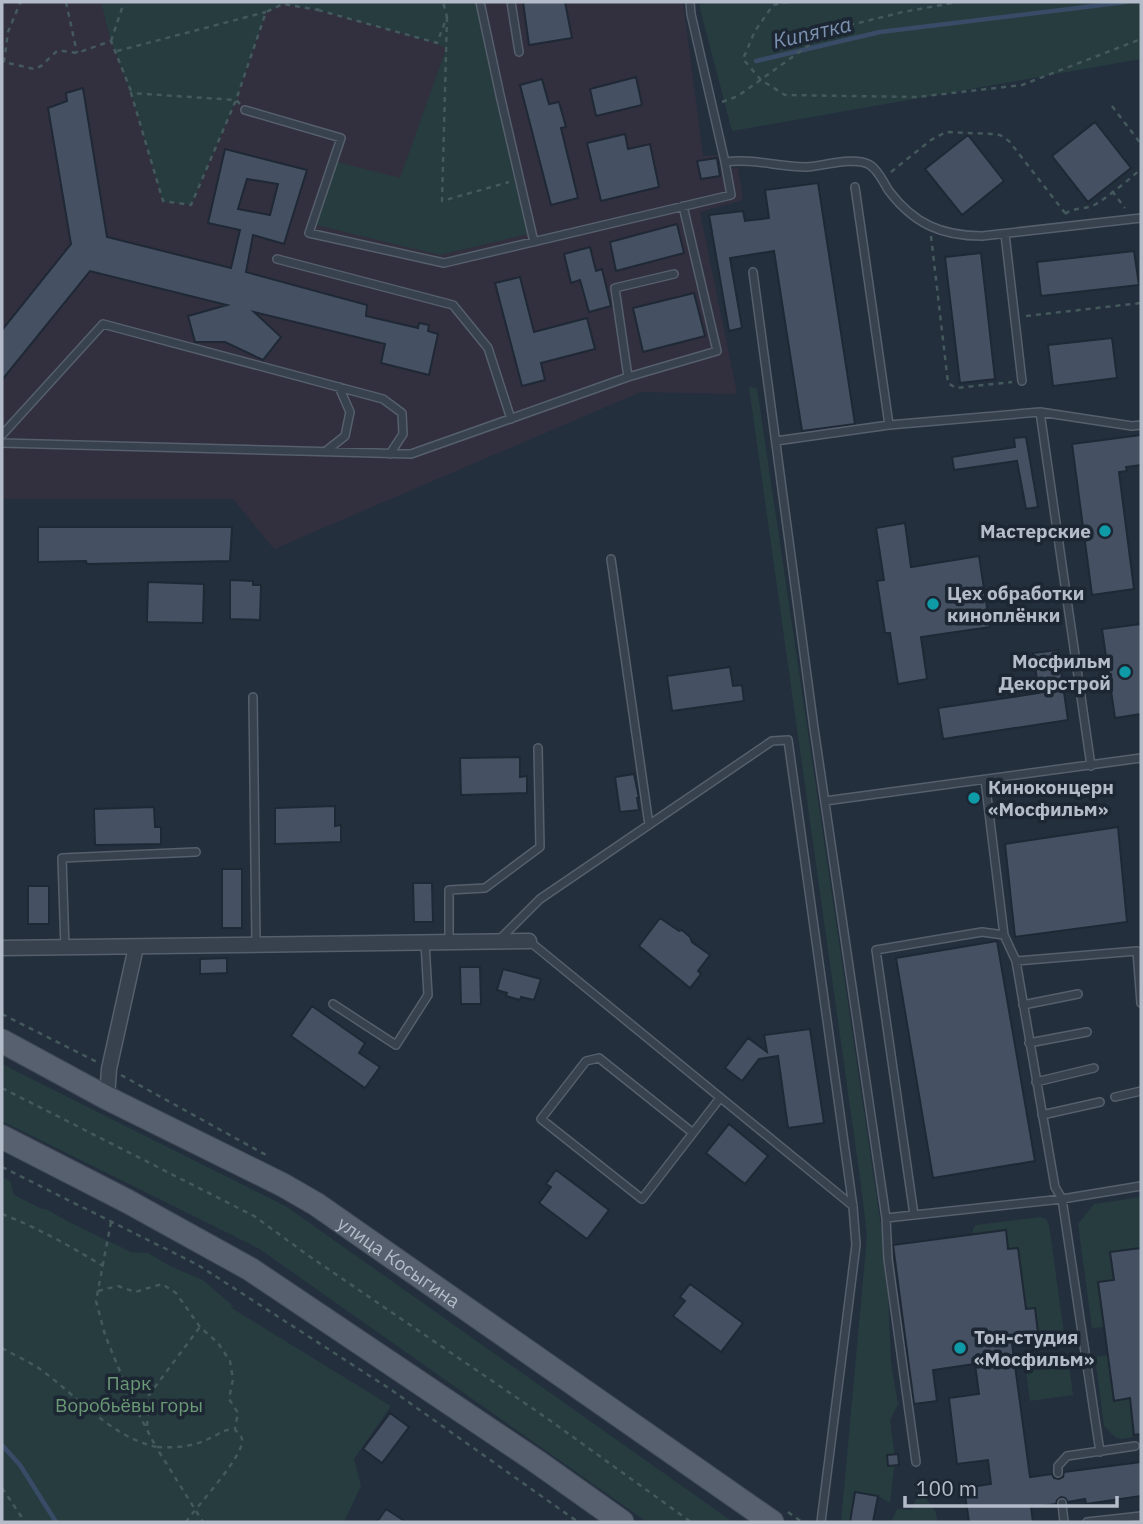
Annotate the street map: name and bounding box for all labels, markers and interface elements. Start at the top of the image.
water label: Кипятка [770,9,854,55]
place label: Мастерские [980,519,1091,543]
marker: Мастерские [1097,523,1113,539]
place label: Цех обработки киноплёнки [947,581,1084,627]
marker: Цех обработки киноплёнки [925,596,941,612]
place label: Мосфильм Декорстрой [999,649,1111,695]
marker: Мосфильм Декорстрой [1117,664,1133,680]
place label: Киноконцерн «Мосфильм» [988,775,1114,821]
marker: Киноконцерн «Мосфильм» [966,790,982,806]
street label: улица Косыгина [333,1211,465,1313]
place label: Тон-студия «Мосфильм» [974,1325,1094,1371]
marker: Тон-студия «Мосфильм» [952,1340,968,1356]
park label: Парк Воробьёвы горы [55,1371,203,1417]
scale bar [905,1464,1117,1508]
text: 100 m [916,1474,977,1502]

